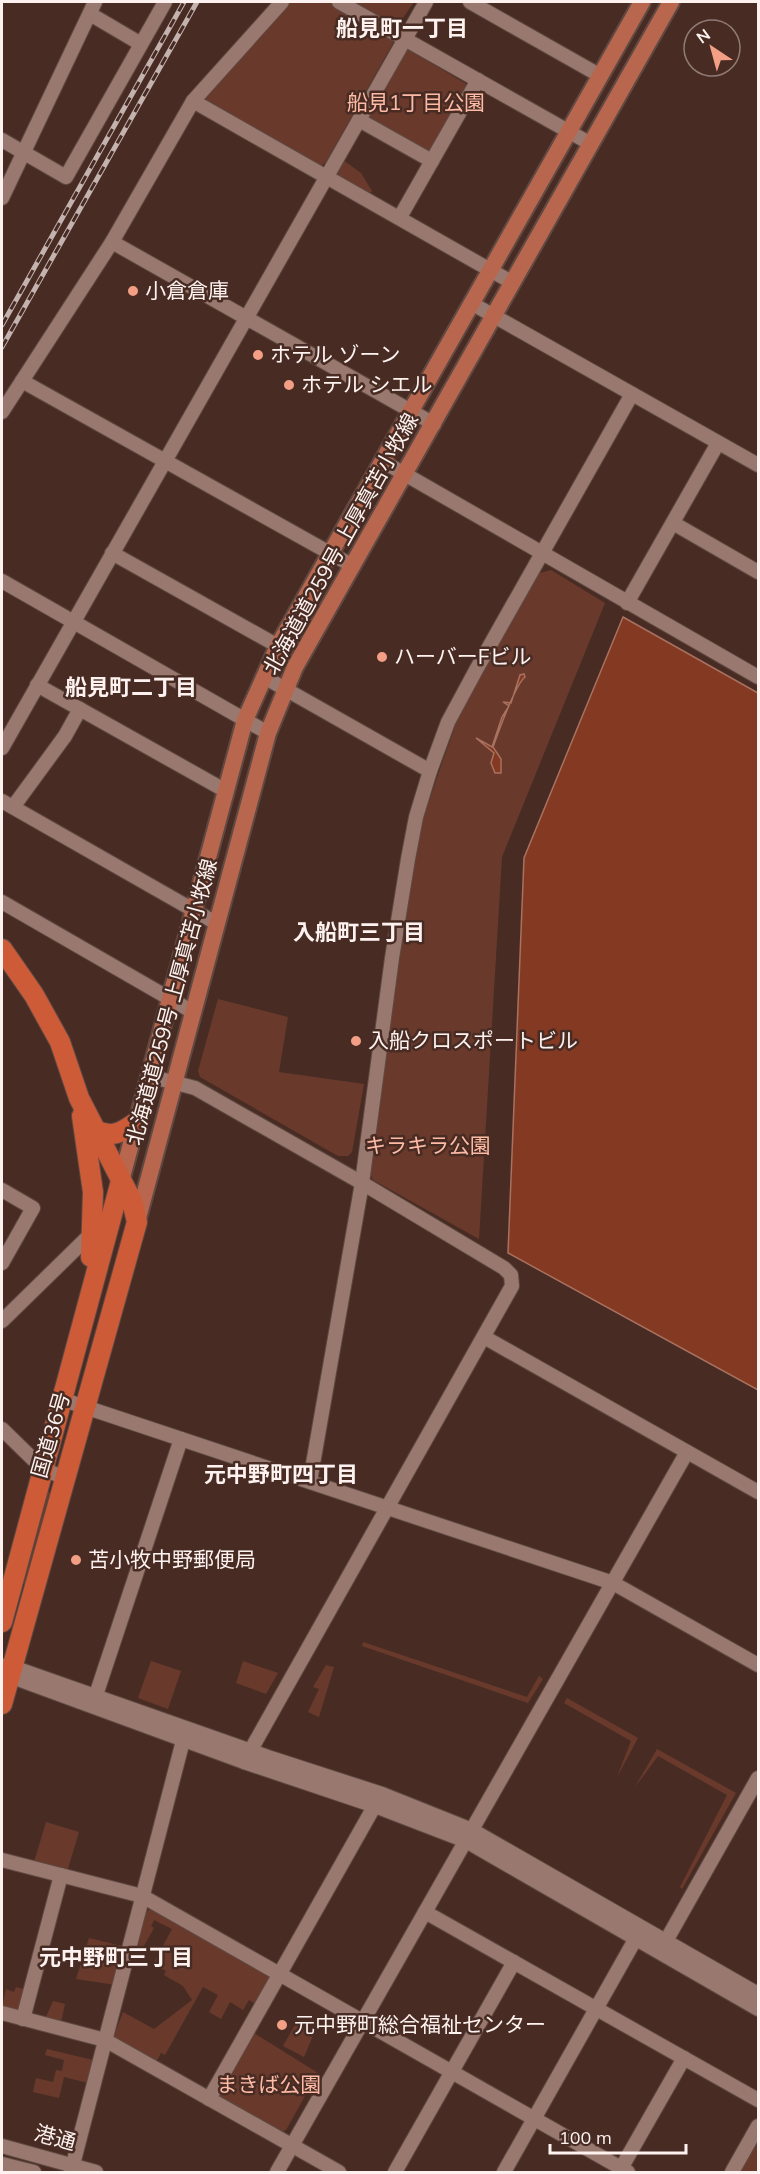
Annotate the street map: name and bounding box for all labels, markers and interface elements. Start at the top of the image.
district label: 船見町一丁目 [336,14,468,42]
north arrow [682,18,742,78]
text: N [692,24,714,48]
park label: 船見1丁目公園 [347,89,485,115]
place label: 小倉倉庫 [145,277,229,303]
marker: 小倉倉庫 [126,284,140,298]
place label: ホテル ゾーン [270,341,400,367]
marker: ホテル ゾーン [251,348,265,362]
place label: ホテル シエル [301,371,432,397]
marker: ホテル シエル [282,378,296,392]
street label: 北海道道259号 上厚真苫小牧線 [257,408,423,679]
place label: ハーバーFビル [394,643,532,669]
marker: ハーバーFビル [375,650,389,664]
district label: 船見町二丁目 [65,673,197,701]
street label: 北海道道259号 上厚真苫小牧線 [120,856,222,1148]
district label: 入船町三丁目 [293,918,425,946]
place label: 入船クロスポートビル [368,1027,578,1053]
marker: 入船クロスポートビル [349,1034,363,1048]
park label: キラキラ公園 [365,1132,491,1158]
street label: 国道36号 [25,1389,75,1481]
district label: 元中野町四丁目 [204,1460,358,1488]
place label: 苫小牧中野郵便局 [88,1546,256,1572]
marker: 苫小牧中野郵便局 [69,1553,83,1567]
district label: 元中野町三丁目 [39,1943,193,1971]
place label: 元中野町総合福祉センター [294,2011,546,2037]
marker: 元中野町総合福祉センター [275,2018,289,2032]
park label: まきば公園 [217,2071,322,2097]
scale bar [550,2117,686,2155]
street label: 港通 [32,2119,79,2155]
text: 100 m [559,2126,612,2149]

